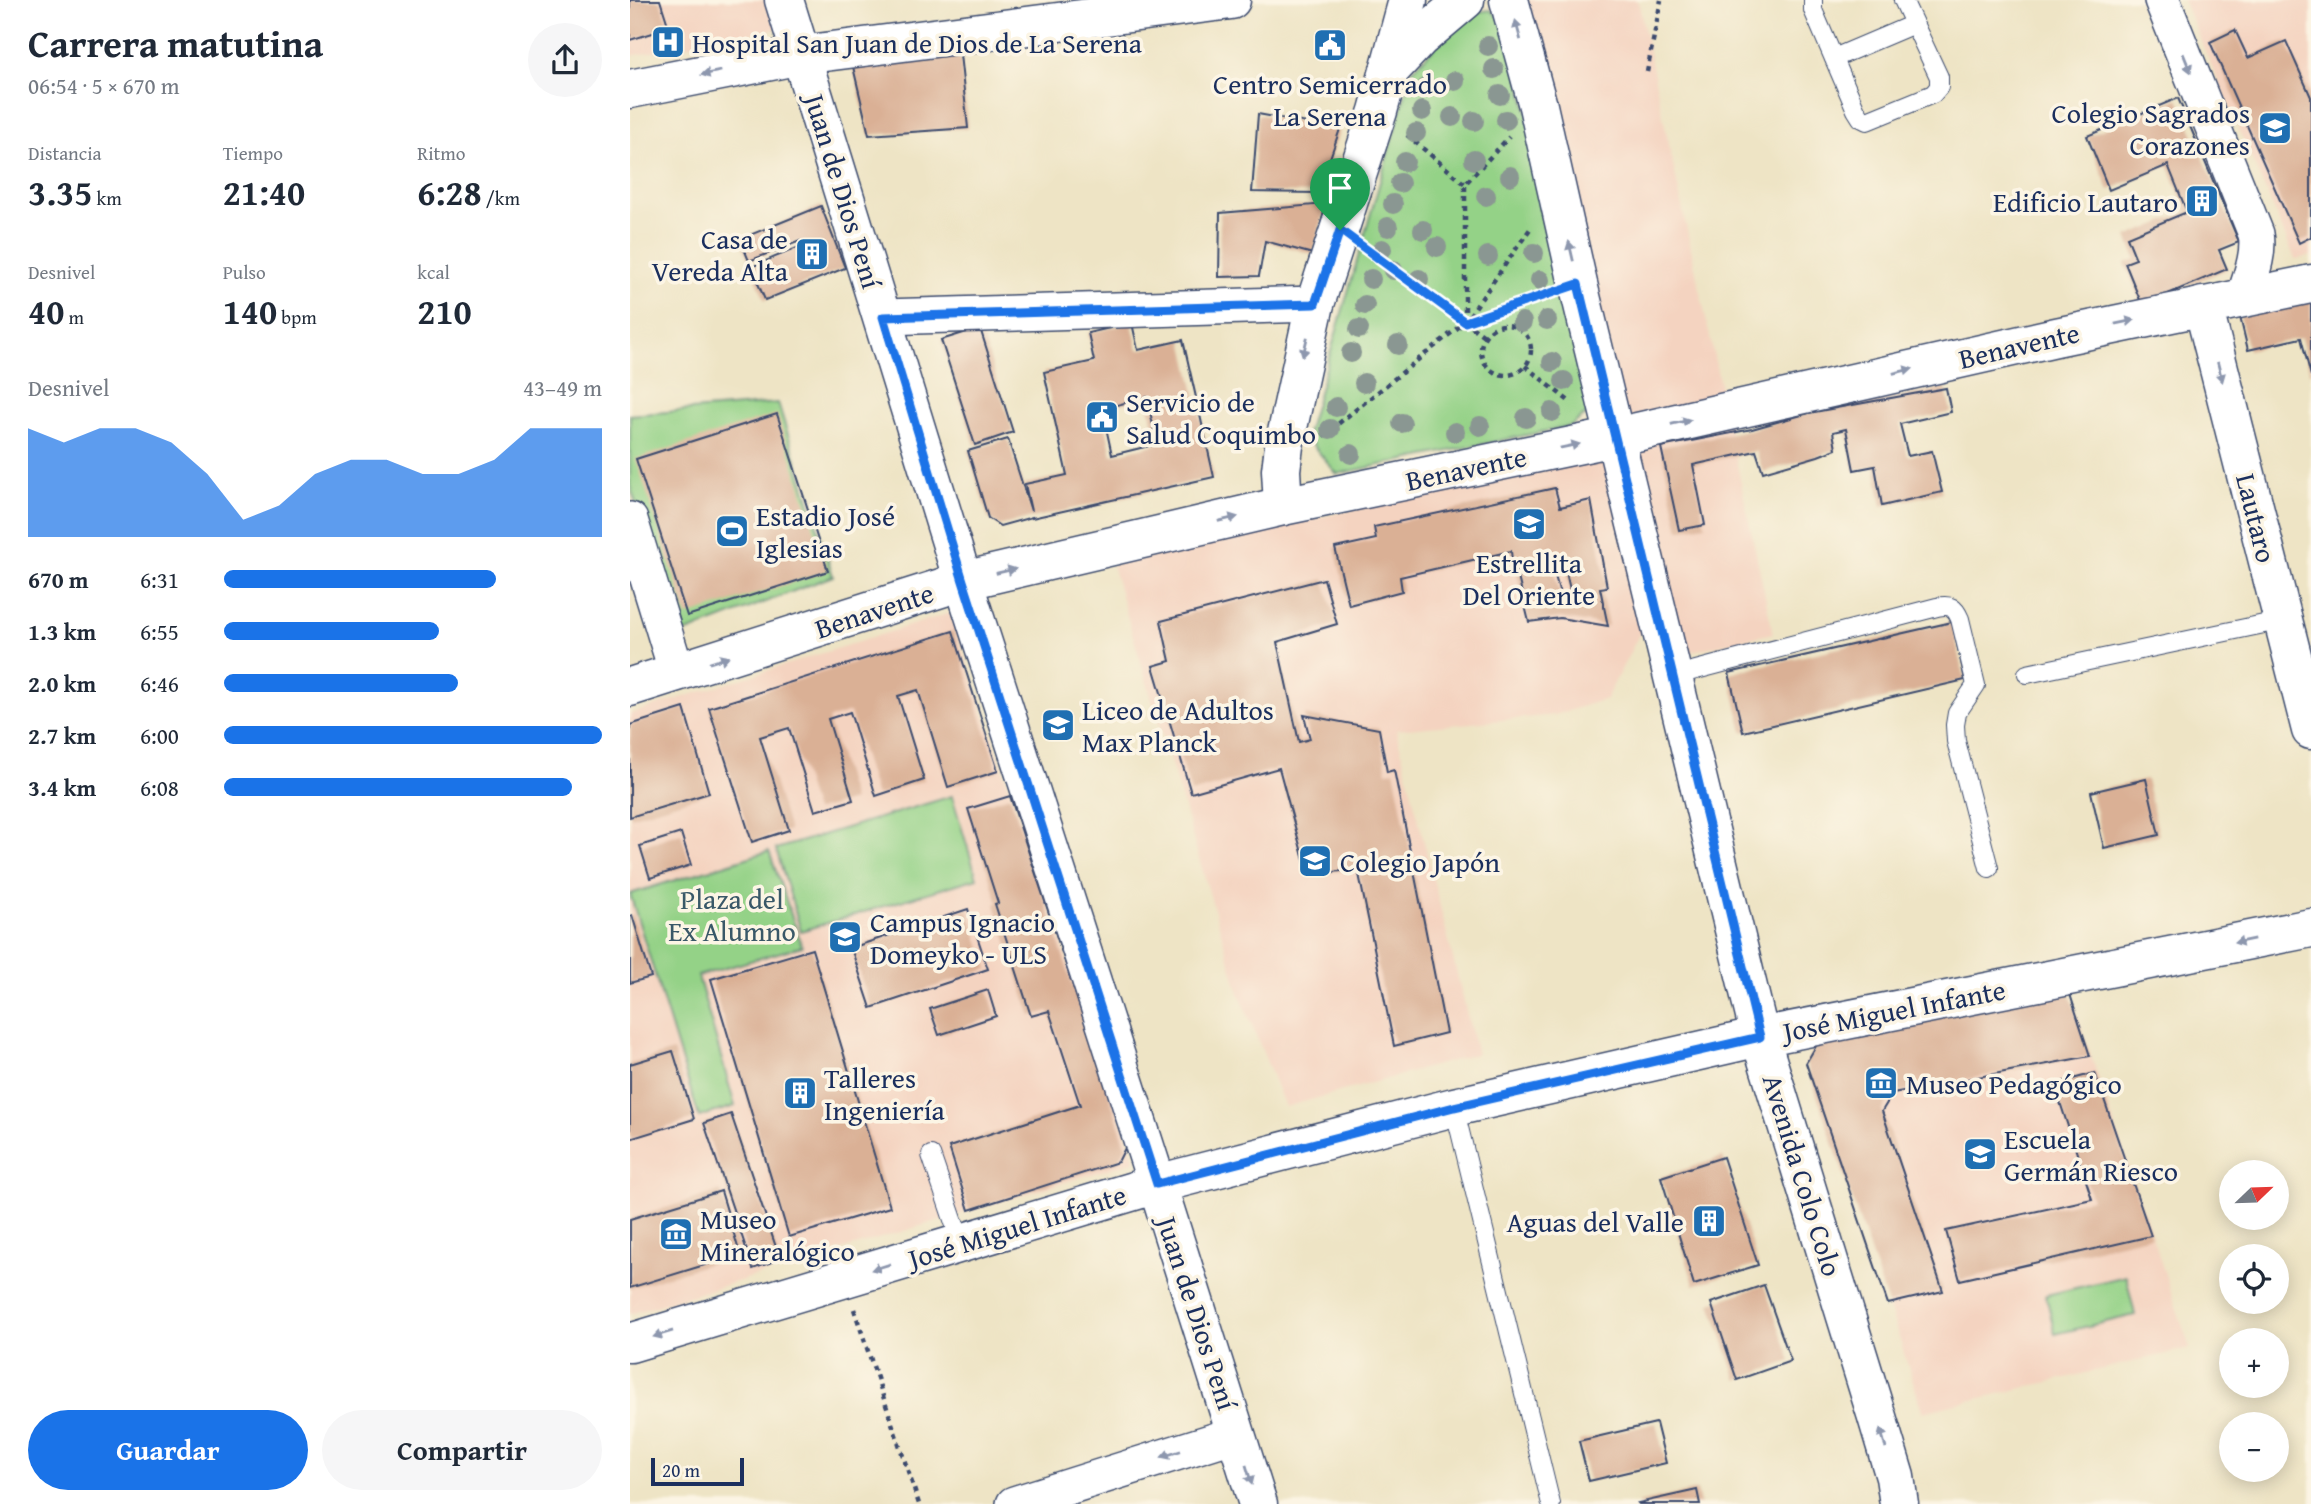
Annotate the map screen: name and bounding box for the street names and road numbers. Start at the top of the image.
street label: Juan de Dios Pení [794,86,893,294]
street label: Benavente [1955,311,2083,379]
street label: Benavente [1402,435,1530,501]
street label: Lautaro [2226,469,2288,567]
street label: Benavente [809,572,939,648]
street label: José Miguel Infante [1776,968,2009,1052]
street label: Avenida Colo Colo [1753,1069,1853,1281]
street label: José Miguel Infante [900,1173,1131,1280]
street label: Juan de Dios Pení [1146,1208,1249,1416]

